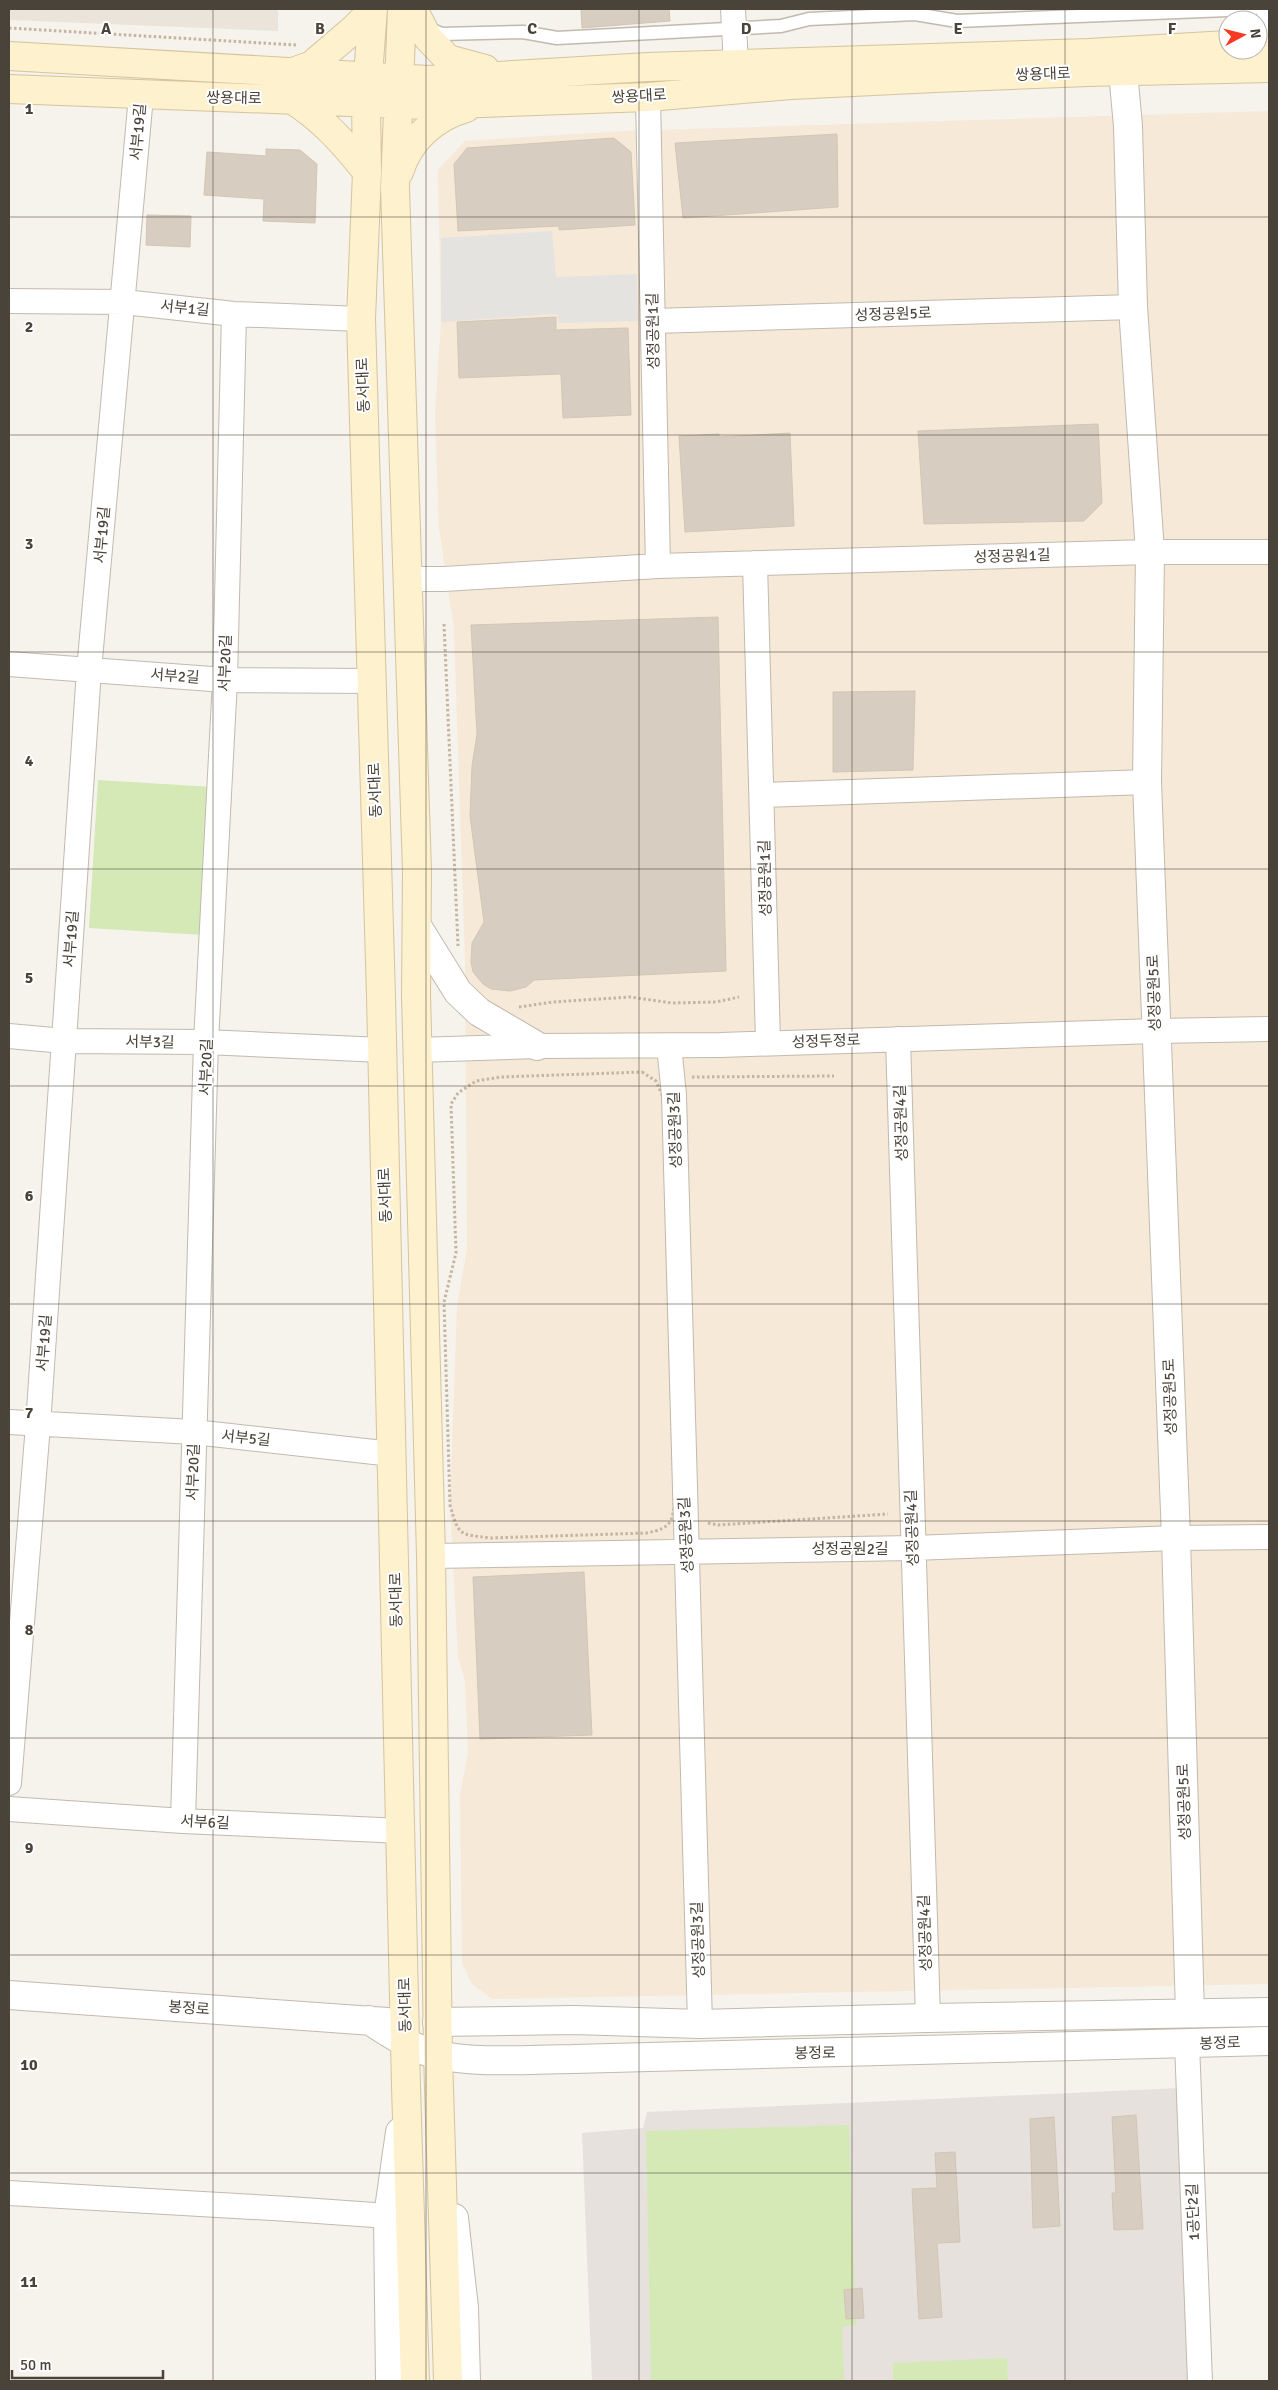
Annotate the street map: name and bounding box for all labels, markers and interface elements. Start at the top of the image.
north arrow [1218,10,1268,60]
text: A [101,19,112,39]
text: B [315,19,325,39]
text: C [527,19,537,39]
text: D [741,19,752,39]
text: E [953,19,963,39]
text: F [1168,19,1177,39]
text: N [1246,28,1264,39]
street label: 쌍용대로 [1015,64,1071,84]
street label: 쌍용대로 [611,86,667,106]
street label: 쌍용대로 [206,89,262,107]
text: 1 [25,99,34,119]
street label: 서부19길 [127,103,149,161]
street label: 성정공원1길 [643,292,663,370]
street label: 서부1길 [159,296,211,320]
street label: 성정공원5로 [854,304,932,324]
text: 2 [25,317,33,337]
street label: 동서대로 [353,357,373,413]
street label: 서부19길 [91,506,113,564]
text: 3 [25,534,33,554]
street label: 성정공원1길 [973,546,1051,566]
street label: 서부20길 [215,634,235,692]
street label: 서부2길 [150,665,200,687]
text: 4 [25,751,34,771]
street label: 동서대로 [365,762,385,818]
street label: 성정공원1길 [755,839,775,917]
street label: 서부19길 [60,910,82,968]
street label: 성정공원5로 [1144,954,1164,1032]
text: 5 [25,968,33,988]
street label: 성정두정로 [791,1031,861,1051]
street label: 서부3길 [125,1033,175,1051]
street label: 서부20길 [196,1038,216,1096]
street label: 성정공원4길 [891,1084,911,1162]
street label: 성정공원3길 [665,1091,685,1169]
street label: 동서대로 [375,1167,395,1223]
text: 6 [25,1186,34,1206]
street label: 서부19길 [33,1314,55,1372]
street label: 성정공원5로 [1160,1358,1180,1436]
text: 7 [25,1403,34,1423]
street label: 서부5길 [220,1426,272,1450]
street label: 서부20길 [183,1443,203,1501]
street label: 성정공원4길 [902,1489,922,1567]
street label: 성정공원3길 [675,1496,697,1574]
street label: 성정공원2길 [811,1540,889,1558]
street label: 동서대로 [387,1572,405,1628]
text: 8 [25,1620,34,1640]
street label: 성정공원5로 [1174,1763,1194,1841]
street label: 서부6길 [180,1812,230,1832]
text: 9 [25,1838,34,1858]
street label: 성정공원4길 [915,1894,935,1972]
street label: 성정공원3길 [688,1901,708,1979]
street label: 동서대로 [396,1977,414,2033]
street label: 봉정로 [168,1998,210,2018]
street label: 봉정로 [1199,2033,1241,2053]
street label: 봉정로 [794,2044,836,2062]
text: 10 [20,2055,38,2075]
street label: 1공단2길 [1183,2183,1203,2241]
text: 11 [20,2272,38,2292]
scale bar [12,2348,164,2380]
text: 50 m [20,2356,51,2374]

